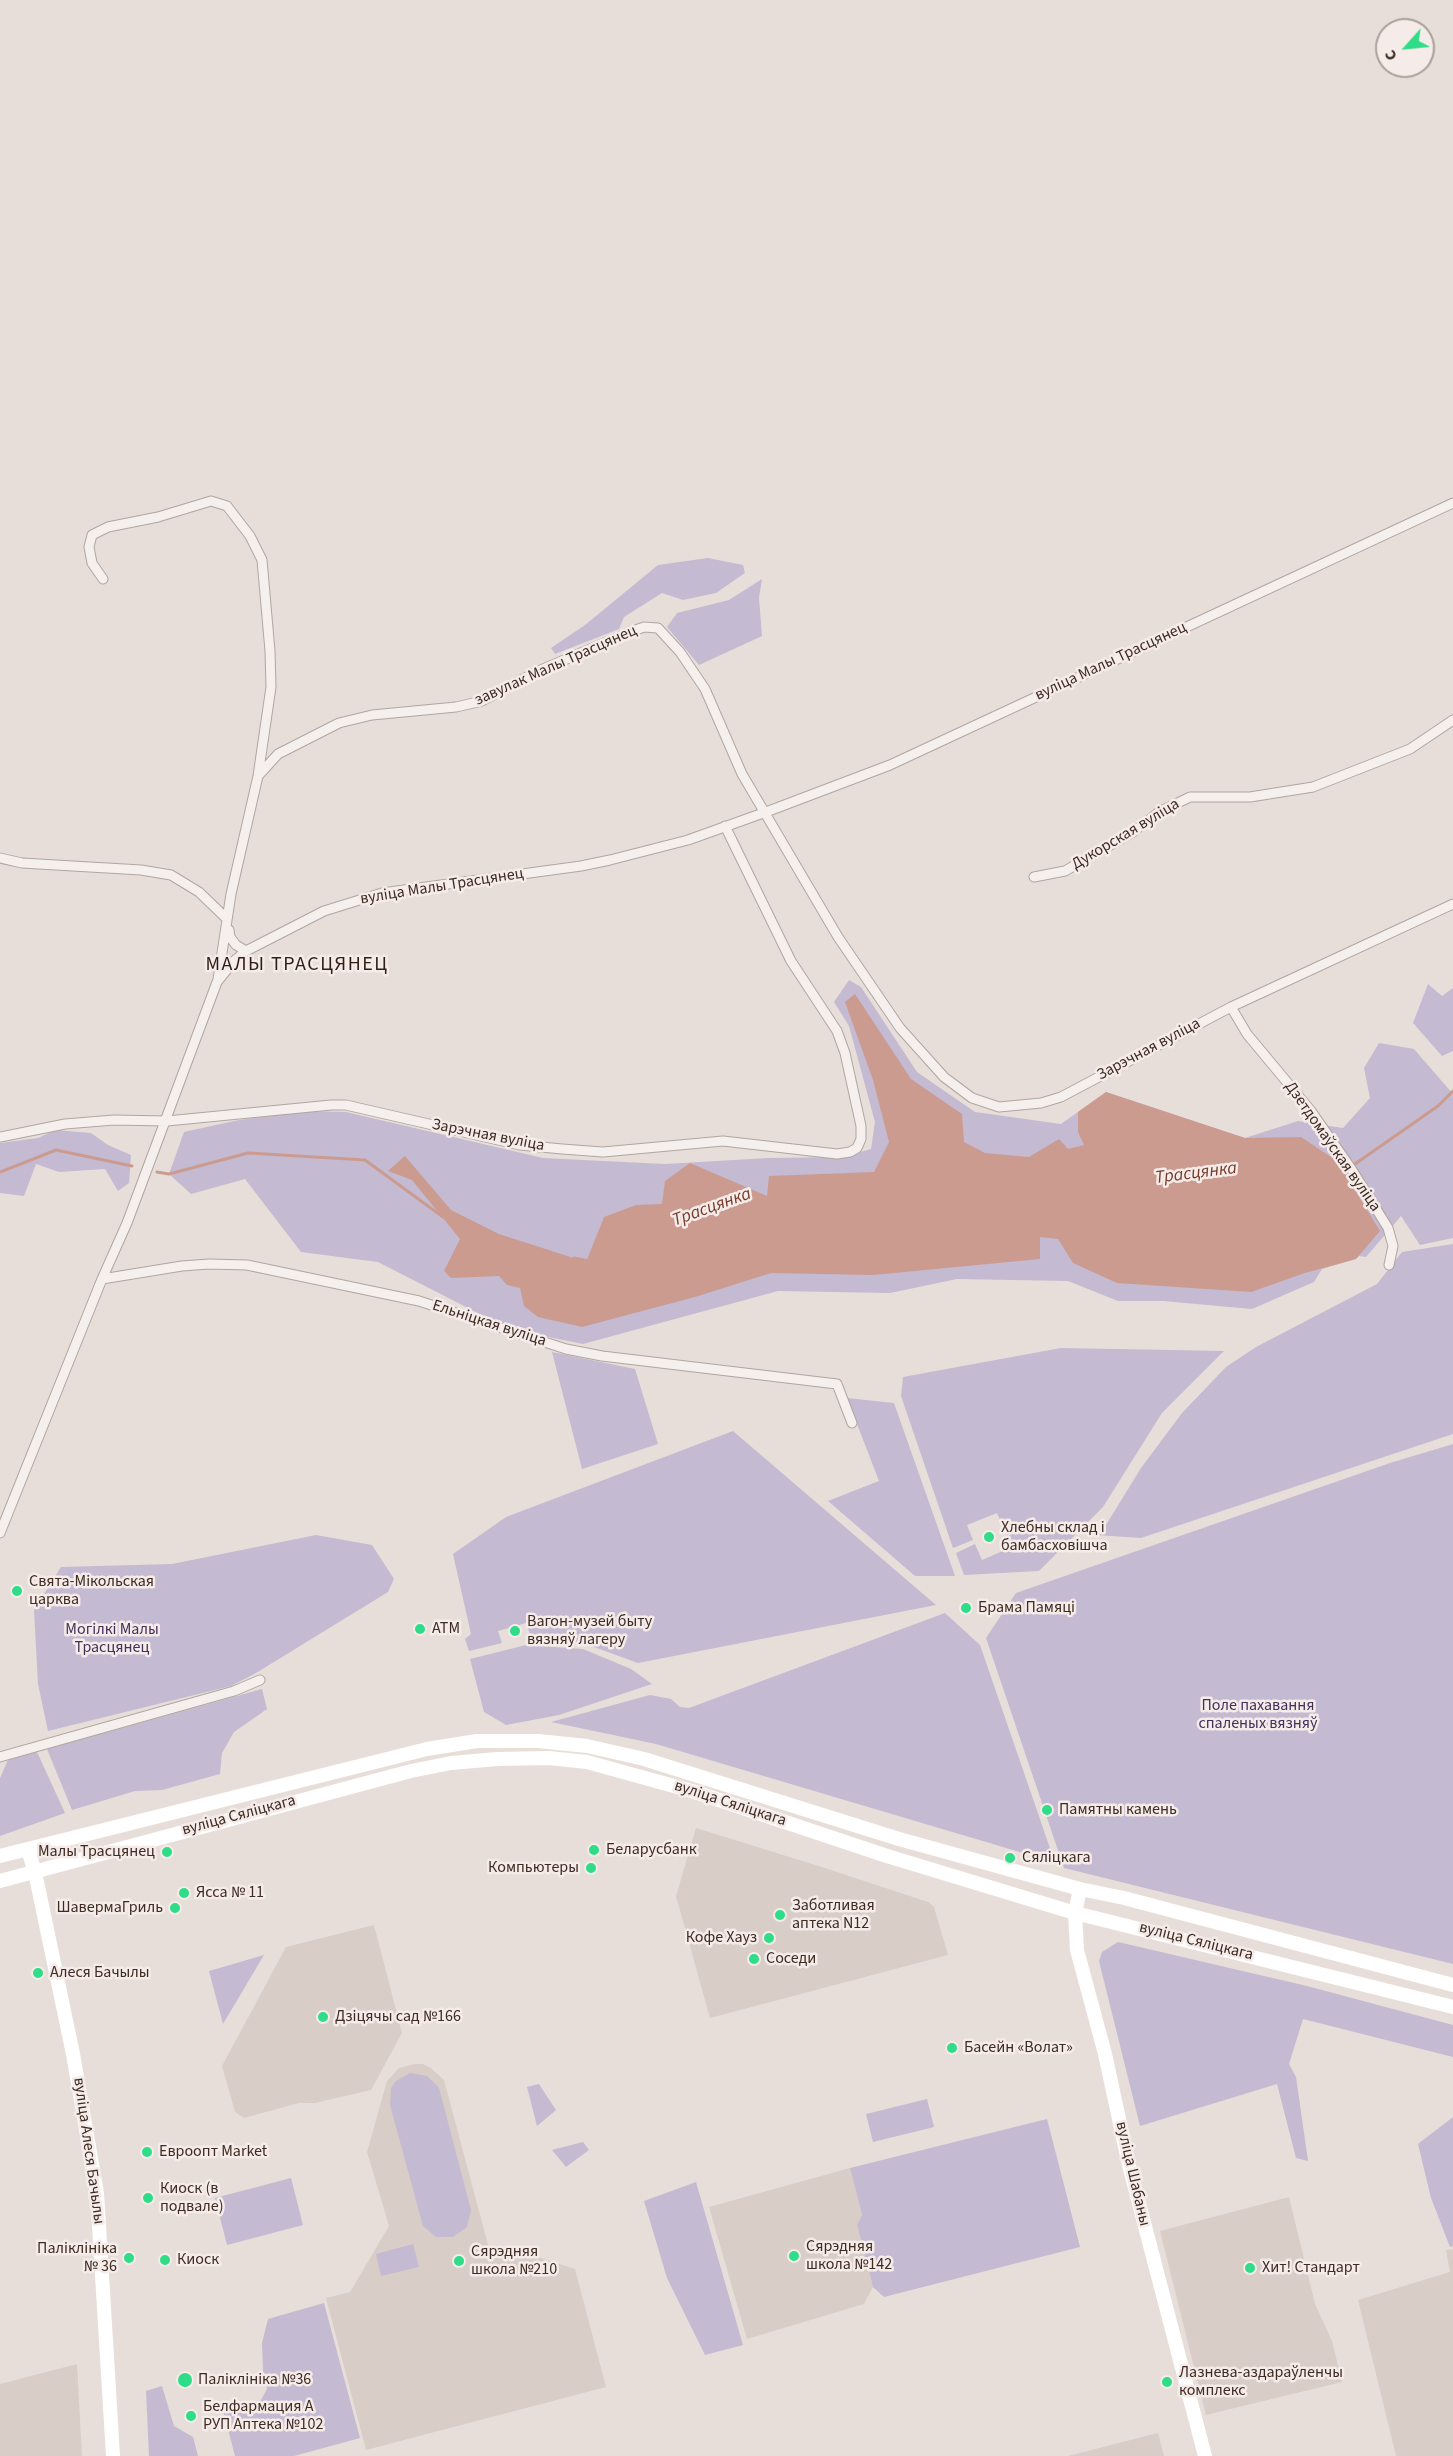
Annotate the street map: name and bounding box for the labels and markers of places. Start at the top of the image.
place label: Хлебны склад і бамбасховішча [1001,1518,1108,1556]
marker: Хлебны склад і бамбасховішча [982,1530,996,1544]
place label: Свята-Мікольская царква [29,1572,154,1610]
marker: Свята-Мікольская царква [10,1584,24,1598]
place label: Брама Памяці [978,1598,1075,1618]
marker: Брама Памяці [959,1601,973,1615]
place label: Вагон-музей быту вязняў лагеру [527,1612,652,1650]
place label: АТМ [432,1619,460,1639]
marker: АТМ [413,1622,427,1636]
marker: Вагон-музей быту вязняў лагеру [508,1624,522,1638]
place label: Памятны камень [1059,1800,1177,1820]
marker: Памятны камень [1040,1803,1054,1817]
place label: Беларусбанк [606,1840,697,1860]
place label: Малы Трасцянец [38,1842,155,1862]
marker: Беларусбанк [587,1843,601,1857]
marker: Малы Трасцянец [160,1845,174,1859]
place label: Сяліцкага [1022,1848,1091,1868]
marker: Сяліцкага [1003,1851,1017,1865]
place label: Компьютеры [488,1858,579,1878]
marker: Компьютеры [584,1861,598,1875]
place label: Ясса № 11 [196,1883,264,1903]
marker: Ясса № 11 [177,1886,191,1900]
place label: Заботливая аптека N12 [792,1896,875,1934]
place label: ШавермаГриль [56,1898,163,1918]
marker: ШавермаГриль [168,1901,182,1915]
marker: Заботливая аптека N12 [773,1908,787,1922]
place label: Кофе Хауз [686,1928,757,1948]
marker: Кофе Хауз [762,1931,776,1945]
place label: Соседи [766,1949,816,1969]
marker: Соседи [747,1952,761,1966]
place label: Алеся Бачылы [50,1963,150,1983]
marker: Алеся Бачылы [31,1966,45,1980]
place label: Дзіцячы сад №166 [335,2007,461,2027]
marker: Дзіцячы сад №166 [316,2010,330,2024]
place label: Басейн «Волат» [964,2038,1073,2058]
marker: Басейн «Волат» [945,2041,959,2055]
place label: Евроопт Market [159,2142,267,2162]
marker: Евроопт Market [140,2145,154,2159]
place label: Киоск (в подвале) [160,2179,224,2217]
marker: Киоск (в подвале) [141,2191,155,2205]
place label: Сярэдняя школа №142 [806,2237,892,2275]
place label: Паліклініка № 36 [37,2239,117,2277]
place label: Сярэдняя школа №210 [471,2242,557,2280]
marker: Сярэдняя школа №142 [787,2249,801,2263]
place label: Киоск [177,2250,219,2270]
marker: Паліклініка № 36 [122,2251,136,2265]
marker: Киоск [158,2253,172,2267]
marker: Сярэдняя школа №210 [452,2254,466,2268]
place label: Хит! Стандарт [1262,2258,1360,2278]
marker: Хит! Стандарт [1243,2261,1257,2275]
place label: Лазнева-аздараўленчы комплекс [1179,2363,1343,2401]
place label: Паліклініка №36 [198,2370,311,2390]
marker: Паліклініка №36 [176,2371,194,2389]
marker: Лазнева-аздараўленчы комплекс [1160,2375,1174,2389]
place label: Белфармация А РУП Аптека №102 [203,2397,323,2435]
marker: Белфармация А РУП Аптека №102 [184,2409,198,2423]

